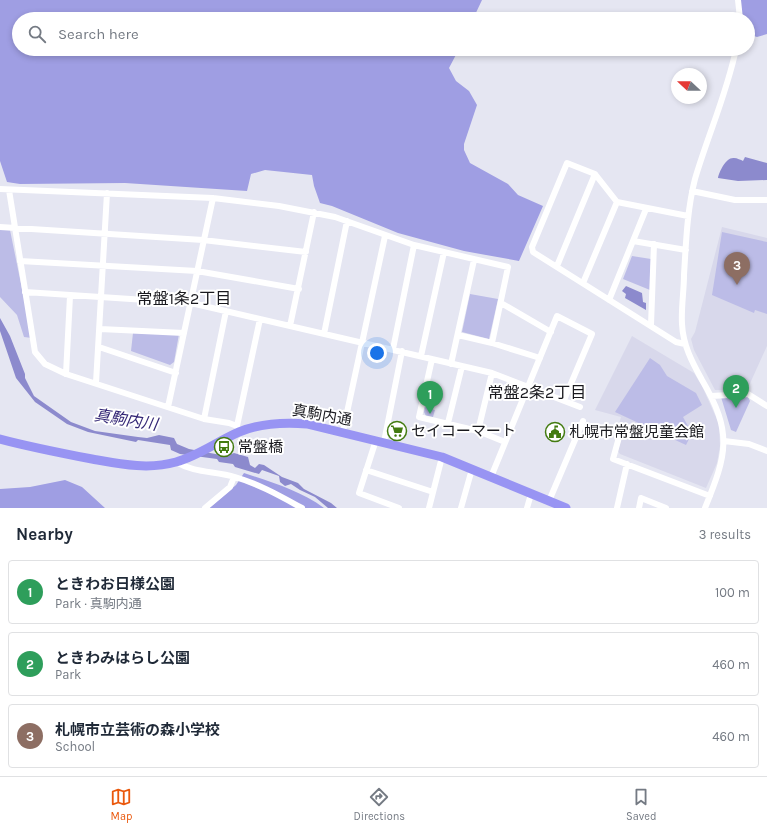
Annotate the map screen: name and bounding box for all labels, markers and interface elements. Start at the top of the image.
search box [12,12,755,56]
icon: search [26,23,48,45]
text: Search here [58,25,139,43]
north arrow [671,68,707,104]
pin: 3 [724,252,750,285]
district label: 常盤1条2丁目 [137,289,231,308]
your location [367,343,387,363]
pin: 2 [723,375,749,408]
pin: 1 [417,381,443,414]
district label: 常盤2条2丁目 [488,383,586,402]
street label: 真駒内通 [291,401,353,429]
water label: 真駒内川 [93,405,161,434]
supermarket icon: セイコーマート [386,420,408,442]
public building icon: 札幌市常盤児童会館 [544,421,566,443]
place label: セイコーマート [411,422,516,440]
place label: 札幌市常盤児童会館 [569,423,704,441]
bus stop icon: 常盤橋 [213,436,235,458]
place label: 常盤橋 [238,438,283,456]
text: Nearby [16,524,73,544]
text: 3 results [699,527,751,542]
text: ときわお日様公園 [55,575,175,593]
text: 1 [28,585,32,600]
text: 100 m [715,585,750,600]
text: Park · 真駒内通 [55,596,142,611]
text: ときわみはらし公園 [55,649,190,667]
text: 2 [26,657,34,672]
text: 460 m [712,657,750,672]
text: Park [55,667,81,682]
text: 札幌市立芸術の森小学校 [55,721,220,739]
text: 3 [26,729,34,744]
text: 460 m [712,729,750,744]
text: School [55,739,95,754]
tab: Map [110,786,132,823]
tab: Directions [353,786,405,823]
tab: Saved [626,786,657,823]

